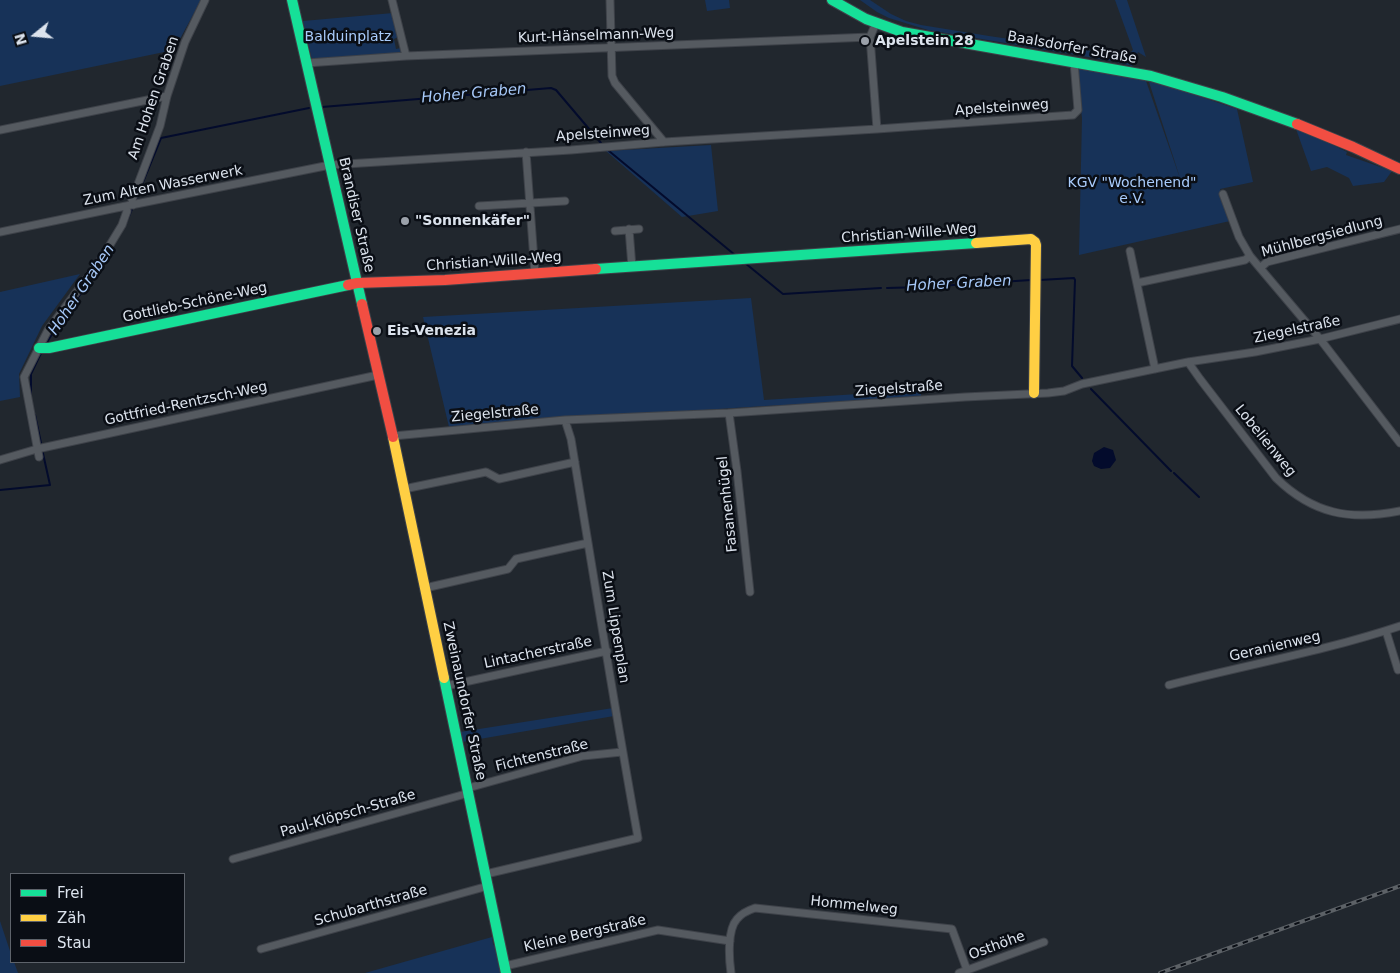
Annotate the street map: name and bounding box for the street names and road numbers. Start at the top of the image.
street label: Kurt-Hänselmann-Weg [518,25,674,47]
street label: Baalsdorfer Straße [1006,28,1138,68]
street label: Am Hohen Graben [125,34,183,162]
street label: Apelsteinweg [954,96,1050,120]
street label: Apelsteinweg [555,122,651,146]
street label: Brandiser Straße [335,156,377,274]
street label: Zum Alten Wasserwerk [82,162,244,210]
street label: Mühlbergsiedlung [1260,213,1384,261]
street label: Christian-Wille-Weg [841,221,977,247]
street label: Christian-Wille-Weg [426,249,562,275]
street label: Gottlieb-Schöne-Weg [121,279,269,327]
street label: Ziegelstraße [1252,313,1342,347]
street label: Ziegelstraße [855,378,943,400]
street label: Gottfried-Rentzsch-Weg [103,379,269,429]
street label: Ziegelstraße [450,402,540,426]
street label: Lobelienweg [1231,402,1299,480]
street label: Fasanenhügel [715,455,741,553]
street label: Zum Lippenplan [598,570,632,684]
street label: Zweinaundorfer Straße [439,620,489,782]
street label: Geranienweg [1228,628,1322,666]
street label: Lintacherstraße [482,633,594,673]
street label: Fichtenstraße [494,736,590,776]
street label: Paul-Klöpsch-Straße [278,787,418,841]
street label: Schubarthstraße [313,882,429,930]
street label: Hommelweg [809,893,899,919]
street label: Kleine Bergstraße [522,912,648,956]
street label: Osthöhe [967,928,1027,964]

